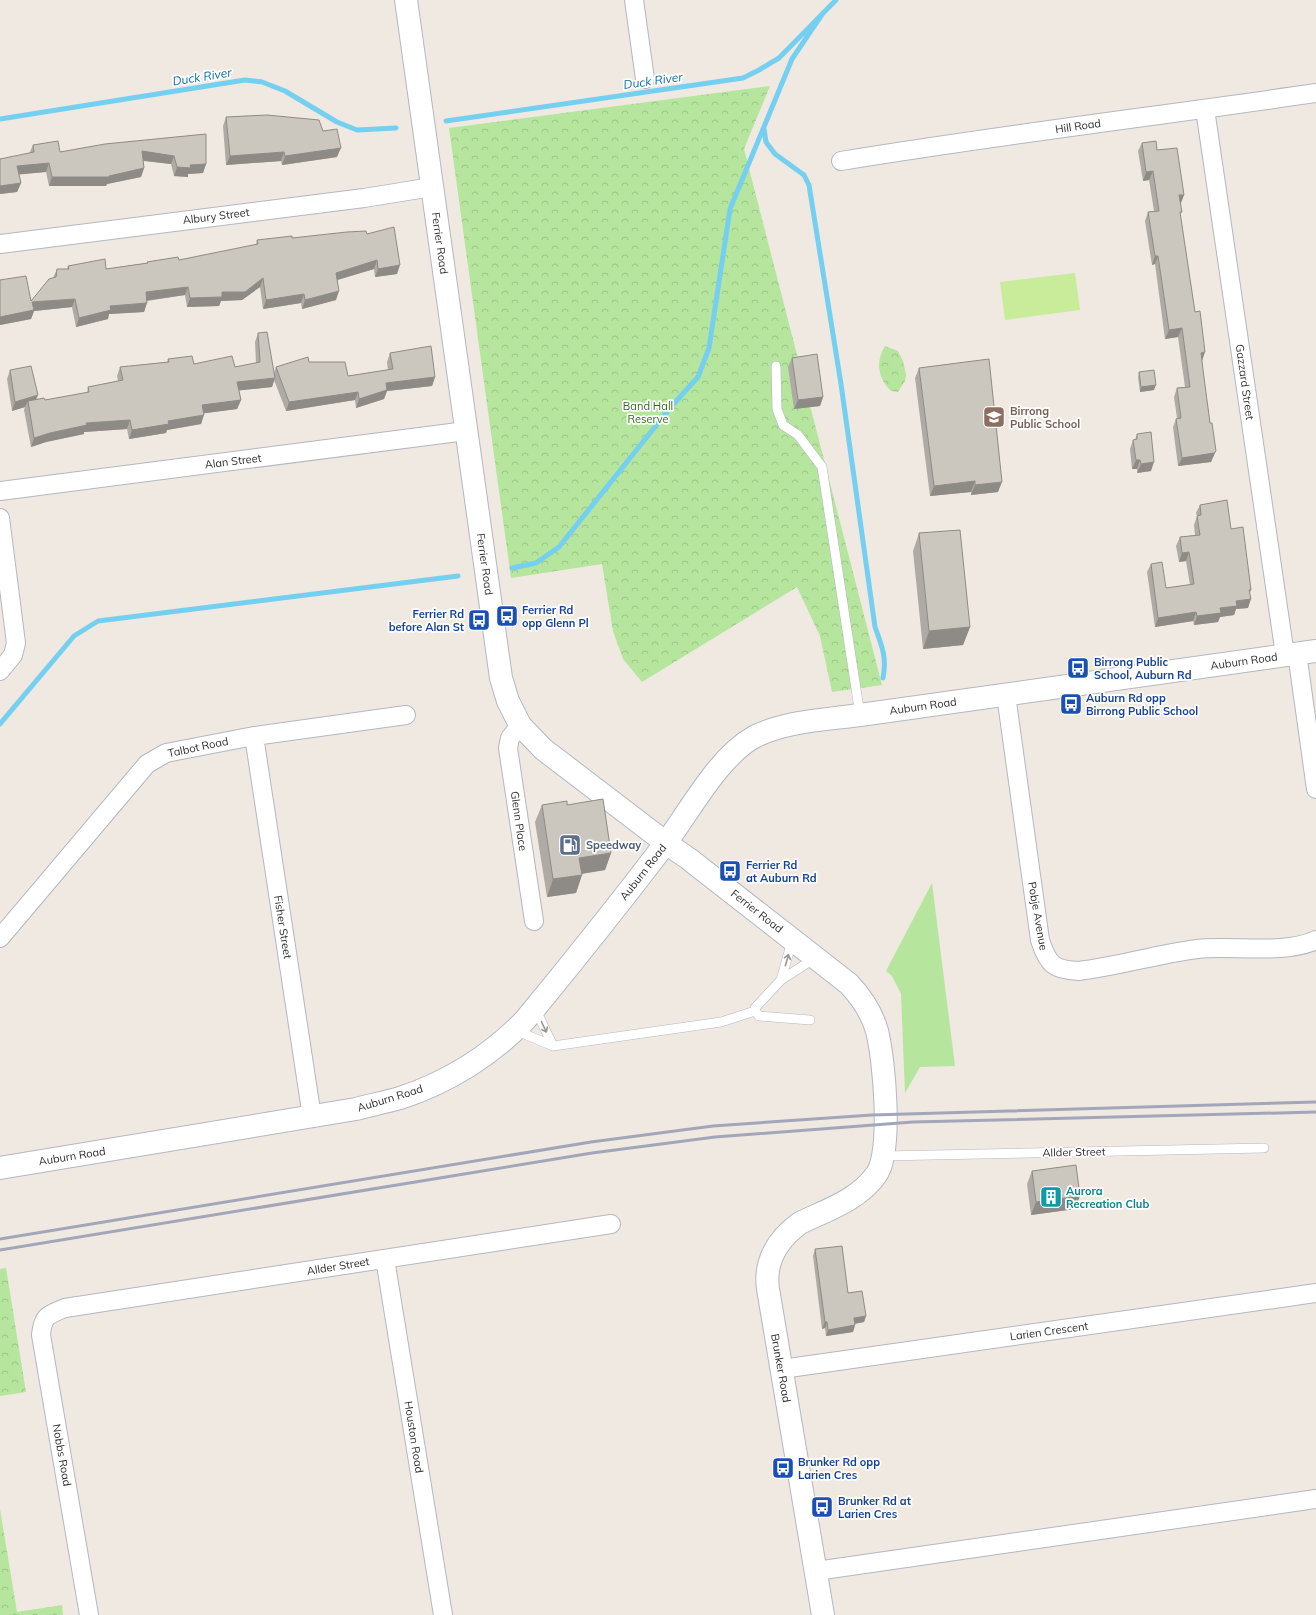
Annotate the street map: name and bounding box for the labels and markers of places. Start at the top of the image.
school or university icon: Birrong Public School [981,404,1007,430]
place label: Birrong Public School [1010,404,1080,431]
bus stop icon: Ferrier Rd opp Glenn Pl [494,603,520,629]
place label: Ferrier Rd opp Glenn Pl [522,603,589,630]
place label: Ferrier Rd before Alan St [389,607,464,634]
bus stop icon: Ferrier Rd before Alan St [466,607,492,633]
bus stop icon: Birrong Public School, Auburn Rd [1065,655,1091,681]
place label: Birrong Public School, Auburn Rd [1094,655,1192,682]
bus stop icon: Auburn Rd opp Birrong Public School [1058,691,1084,717]
place label: Auburn Rd opp Birrong Public School [1086,691,1198,718]
fuel station icon: Speedway [557,832,583,858]
place label: Speedway [586,838,641,852]
bus stop icon: Ferrier Rd at Auburn Rd [717,858,743,884]
place label: Ferrier Rd at Auburn Rd [746,858,817,885]
building icon: Aurora Recreation Club [1038,1184,1064,1210]
place label: Aurora Recreation Club [1066,1184,1149,1211]
bus stop icon: Brunker Rd opp Larien Cres [770,1455,796,1481]
place label: Brunker Rd opp Larien Cres [798,1455,880,1482]
bus stop icon: Brunker Rd at Larien Cres [809,1494,835,1520]
place label: Brunker Rd at Larien Cres [838,1494,911,1521]

